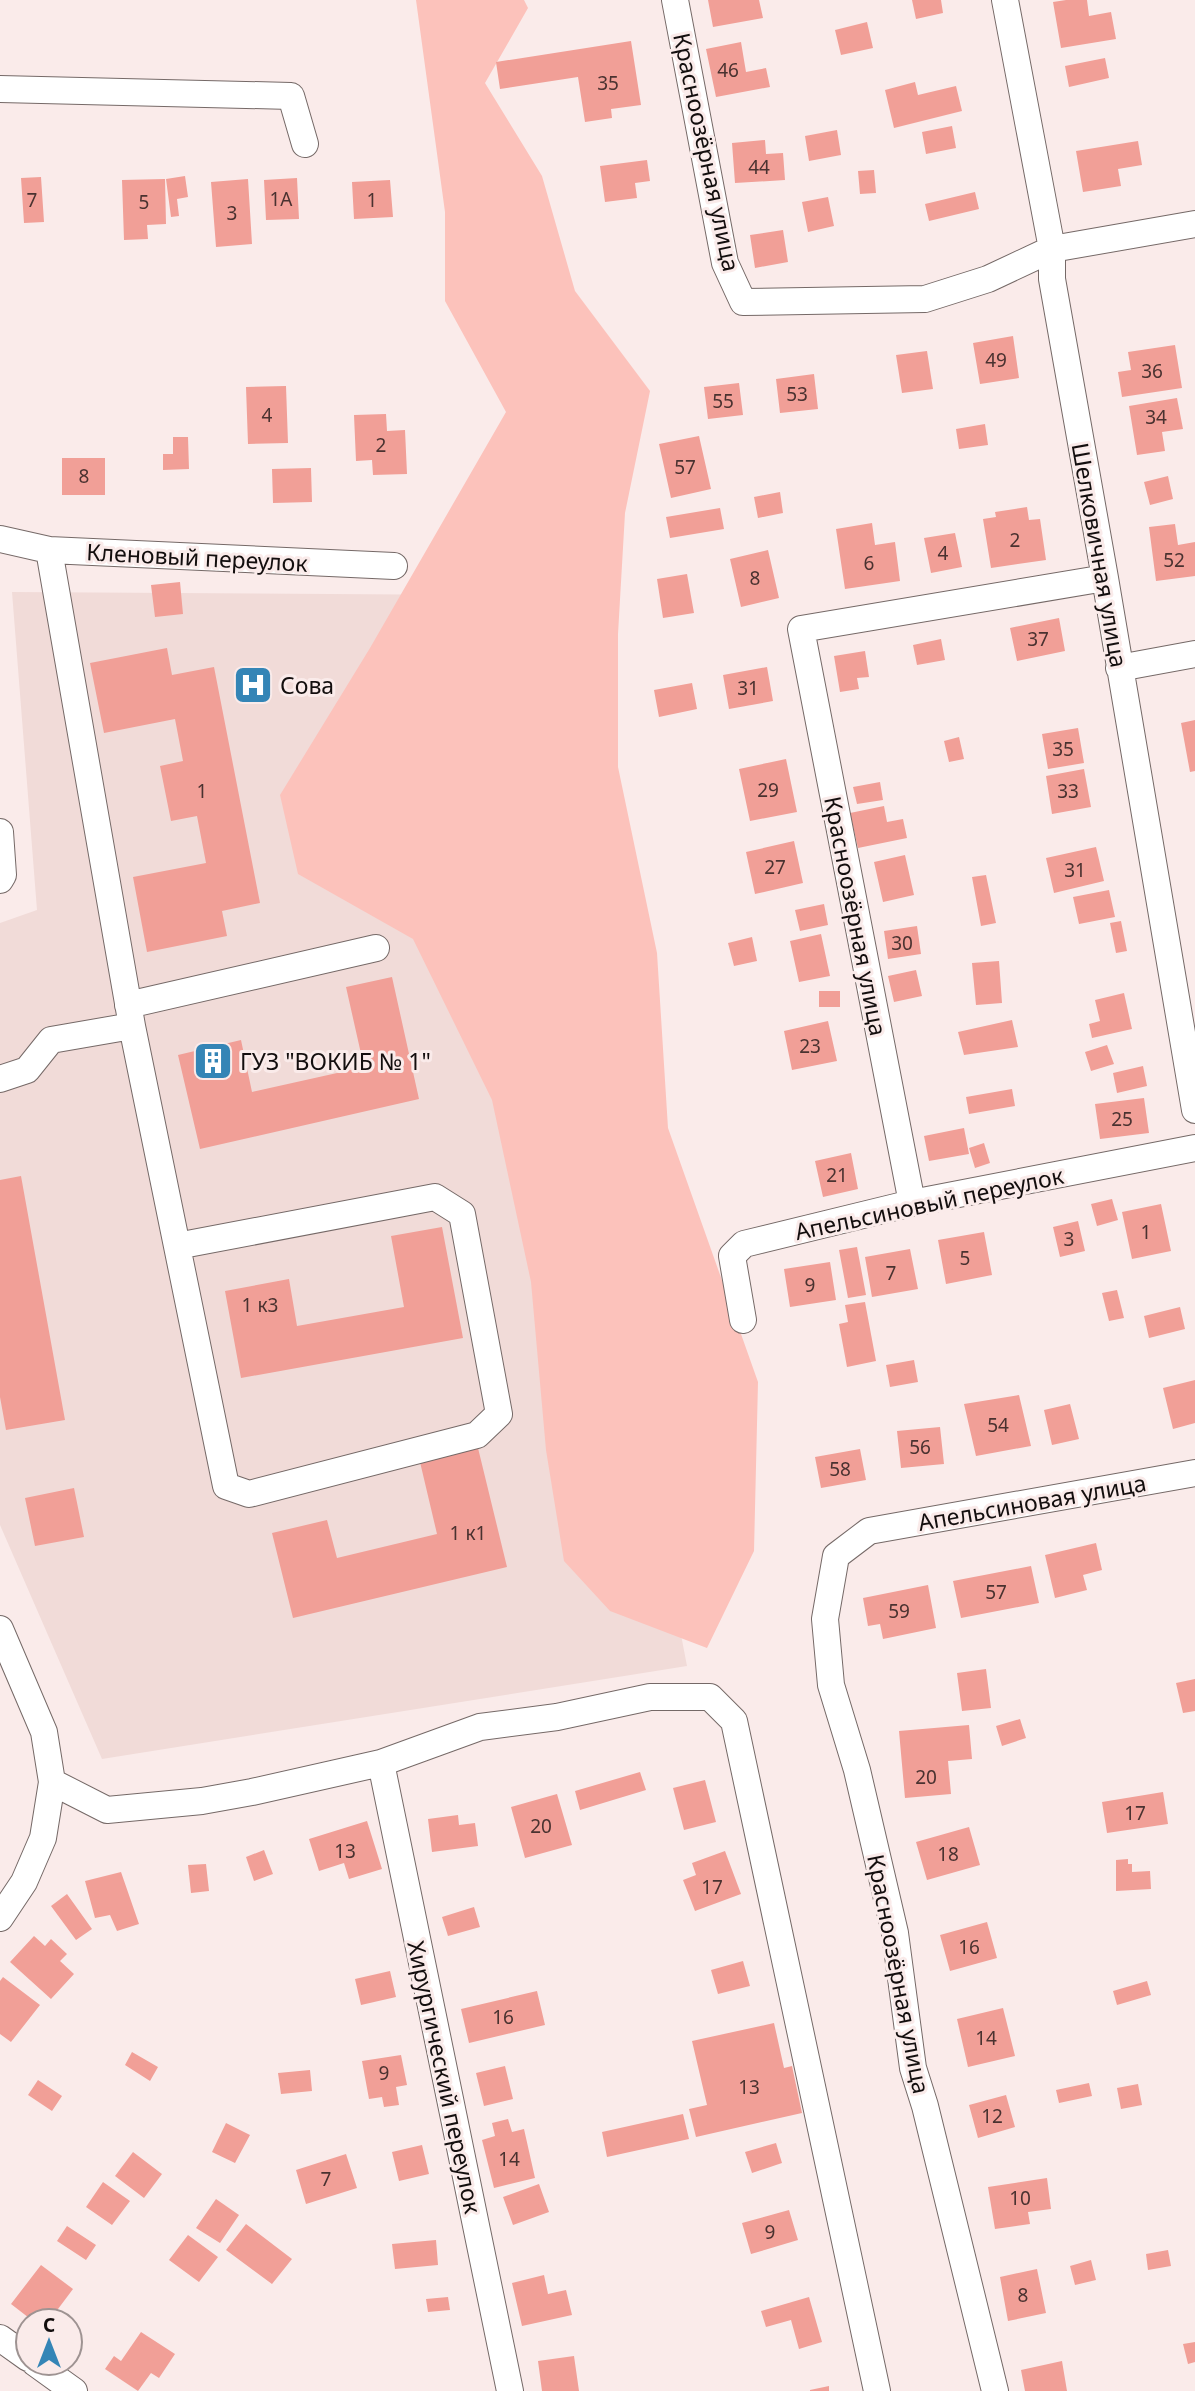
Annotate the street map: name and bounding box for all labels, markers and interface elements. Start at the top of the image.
street label: Красноозёрная улица [666,30,748,274]
house number: 46 [717,57,739,83]
house number: 35 [597,70,619,96]
house number: 44 [748,154,770,180]
house number: 1А [270,186,293,212]
house number: 7 [27,187,37,213]
house number: 1 [367,187,377,213]
house number: 5 [139,189,149,215]
house number: 3 [227,200,237,226]
house number: 49 [985,347,1007,373]
house number: 36 [1141,358,1163,384]
house number: 53 [786,381,808,407]
house number: 55 [712,388,734,414]
house number: 4 [262,402,273,428]
house number: 34 [1145,404,1167,430]
house number: 2 [376,432,386,458]
street label: Шелковичная улица [1064,440,1136,670]
house number: 57 [674,454,696,480]
house number: 8 [79,463,89,489]
house number: 2 [1010,527,1020,553]
street label: Кленовый переулок [86,535,309,579]
house number: 4 [938,540,949,566]
house number: 52 [1163,547,1185,573]
house number: 6 [864,550,874,576]
house number: 8 [750,565,760,591]
house number: 37 [1027,626,1049,652]
hospital icon: Сова [232,664,274,706]
place label: Сова [280,669,334,701]
house number: 31 [737,675,759,701]
house number: 35 [1052,736,1074,762]
house number: 29 [757,777,779,803]
house number: 1 [197,778,207,804]
house number: 33 [1057,778,1079,804]
street label: Красноозёрная улица [817,794,895,1038]
house number: 27 [764,854,786,880]
house number: 31 [1064,857,1086,883]
house number: 30 [891,930,913,956]
house number: 23 [799,1033,821,1059]
building icon: ГУЗ "ВОКИБ № 1" [192,1040,234,1082]
place label: ГУЗ "ВОКИБ № 1" [240,1045,431,1077]
house number: 25 [1111,1106,1133,1132]
street label: Апельсиновый переулок [792,1159,1067,1247]
house number: 21 [826,1162,848,1188]
house number: 1 [1141,1219,1151,1245]
house number: 3 [1064,1226,1074,1252]
house number: 5 [960,1245,970,1271]
house number: 7 [886,1260,896,1286]
house number: 9 [805,1272,815,1298]
house number: 1 к3 [242,1292,278,1318]
house number: 54 [987,1412,1009,1438]
house number: 56 [909,1434,931,1460]
house number: 58 [829,1456,851,1482]
street label: Апельсиновая улица [915,1466,1149,1538]
house number: 1 к1 [450,1520,486,1546]
house number: 57 [985,1579,1007,1605]
house number: 59 [888,1598,910,1624]
house number: 20 [915,1764,937,1790]
house number: 17 [1124,1800,1146,1826]
house number: 20 [530,1813,552,1839]
house number: 13 [334,1838,356,1864]
house number: 18 [937,1841,959,1867]
street label: Красноозёрная улица [860,1852,938,2096]
house number: 17 [701,1874,723,1900]
house number: 16 [958,1934,980,1960]
street label: Хирургический переулок [400,1938,490,2217]
house number: 16 [492,2004,514,2030]
house number: 14 [975,2025,997,2051]
house number: 9 [379,2060,389,2086]
house number: 13 [738,2074,760,2100]
house number: 12 [981,2103,1003,2129]
house number: 14 [498,2146,520,2172]
house number: 7 [321,2166,331,2192]
house number: 10 [1009,2185,1031,2211]
house number: 9 [765,2219,775,2245]
house number: 8 [1018,2282,1028,2308]
north arrow [14,2307,84,2377]
text: С [43,2312,55,2338]

